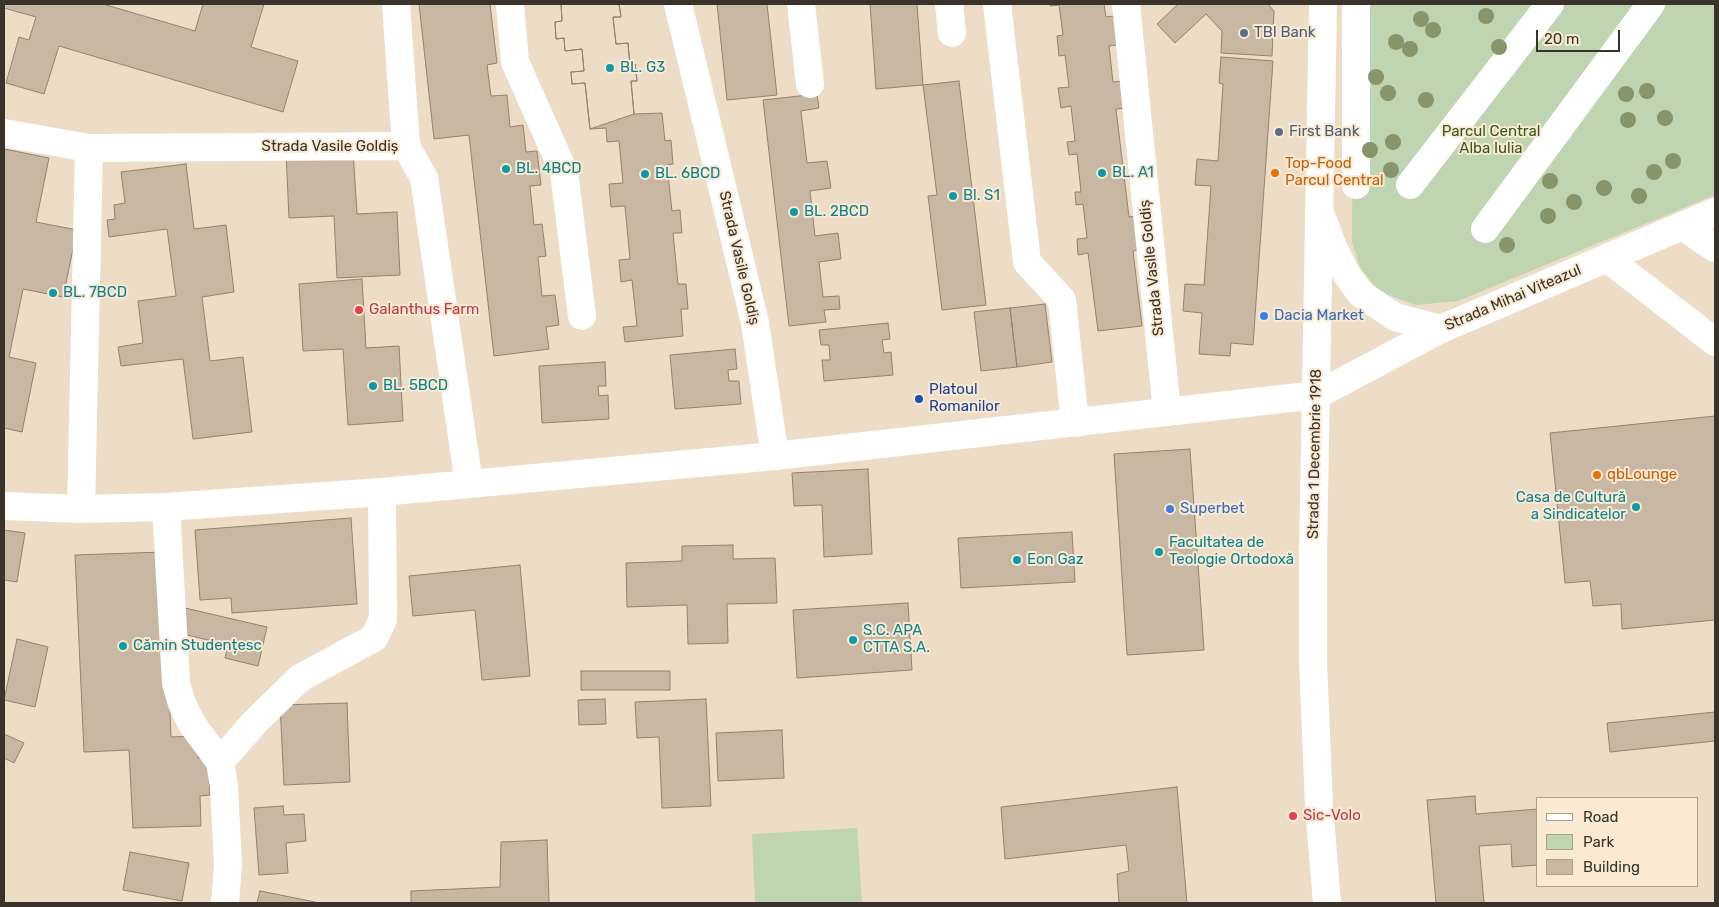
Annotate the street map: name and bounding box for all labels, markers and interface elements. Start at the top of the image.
scale bar [1539,20,1623,52]
place label: TBI Bank [1254,24,1316,42]
marker: TBI Bank [1238,27,1250,39]
text: 20 m [1544,30,1579,48]
place label: BL. G3 [620,59,665,77]
marker: BL. G3 [604,62,616,74]
place label: First Bank [1289,123,1359,141]
park label: Parcul Central Alba Iulia [1442,123,1540,158]
marker: First Bank [1273,126,1285,138]
street label: Strada Vasile Goldiș [262,138,398,156]
place label: Top-Food Parcul Central [1285,155,1384,190]
place label: BL. 4BCD [516,160,582,178]
marker: BL. 4BCD [500,163,512,175]
place label: BL. A1 [1112,164,1154,182]
place label: BL. 6BCD [655,165,720,183]
marker: BL. A1 [1096,167,1108,179]
marker: Top-Food Parcul Central [1269,167,1281,179]
marker: BL. 6BCD [639,168,651,180]
place label: Bl. S1 [963,187,1000,205]
street label: Strada Vasile Goldiș [715,189,763,327]
marker: Bl. S1 [947,190,959,202]
street label: Strada Vasile Goldiș [1136,199,1168,337]
place label: BL. 2BCD [804,203,869,221]
marker: BL. 2BCD [788,206,800,218]
street label: Strada Mihai Viteazul [1442,261,1584,335]
place label: BL. 7BCD [63,284,127,302]
marker: BL. 7BCD [47,287,59,299]
place label: Galanthus Farm [369,301,479,319]
marker: Galanthus Farm [353,304,365,316]
place label: Dacia Market [1274,307,1364,325]
marker: Dacia Market [1258,310,1270,322]
street label: Strada 1 Decembrie 1918 [1305,369,1325,539]
place label: BL. 5BCD [383,377,448,395]
marker: BL. 5BCD [367,380,379,392]
place label: Platoul Romanilor [929,381,1000,416]
marker: Platoul Romanilor [913,393,925,405]
place label: qbLounge [1607,466,1677,484]
marker: qbLounge [1591,469,1603,481]
place label: Casa de Cultură a Sindicatelor [1516,489,1626,524]
place label: Superbet [1180,500,1245,518]
marker: Casa de Cultură a Sindicatelor [1630,501,1642,513]
marker: Superbet [1164,503,1176,515]
place label: Facultatea de Teologie Ortodoxă [1169,534,1294,569]
marker: Facultatea de Teologie Ortodoxă [1153,546,1165,558]
place label: Eon Gaz [1027,551,1084,569]
marker: Eon Gaz [1011,554,1023,566]
place label: S.C. APA CTTA S.A. [863,622,930,657]
marker: S.C. APA CTTA S.A. [847,634,859,646]
place label: Cămin Studențesc [133,637,262,655]
marker: Cămin Studențesc [117,640,129,652]
legend [1536,797,1699,887]
place label: Sic-Volo [1303,807,1361,825]
text: Road [1583,808,1619,826]
marker: Sic-Volo [1287,810,1299,822]
text: Park [1583,833,1614,851]
text: Building [1583,858,1640,876]

